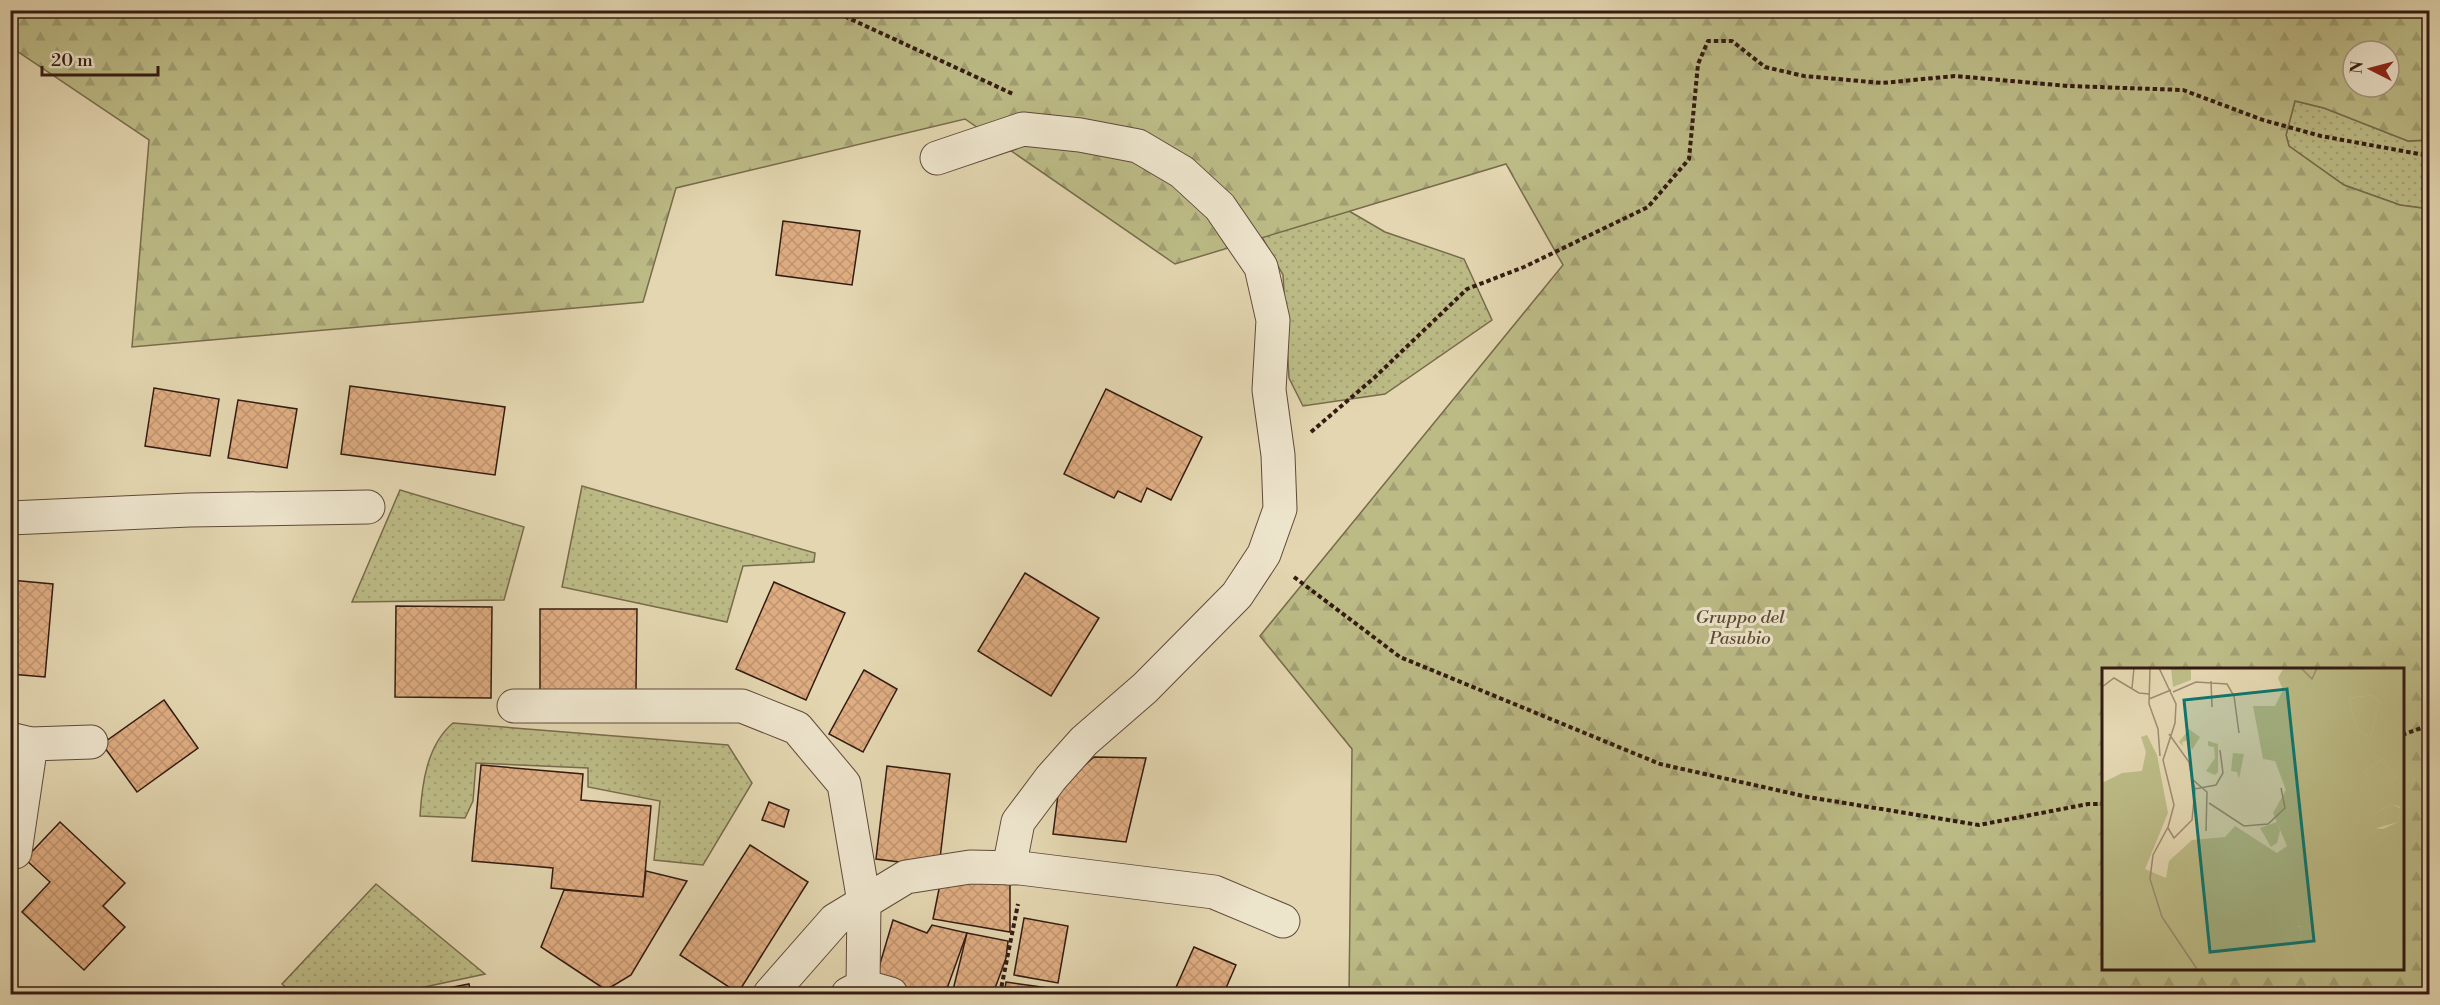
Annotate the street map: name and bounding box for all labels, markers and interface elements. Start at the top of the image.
scale bar [42,39,158,77]
north arrow [2341,39,2401,99]
text: 20 m [51,49,93,72]
text: N [2346,60,2368,75]
park label: Gruppo del Pasubio [1695,606,1785,650]
inset map [2102,668,2404,969]

